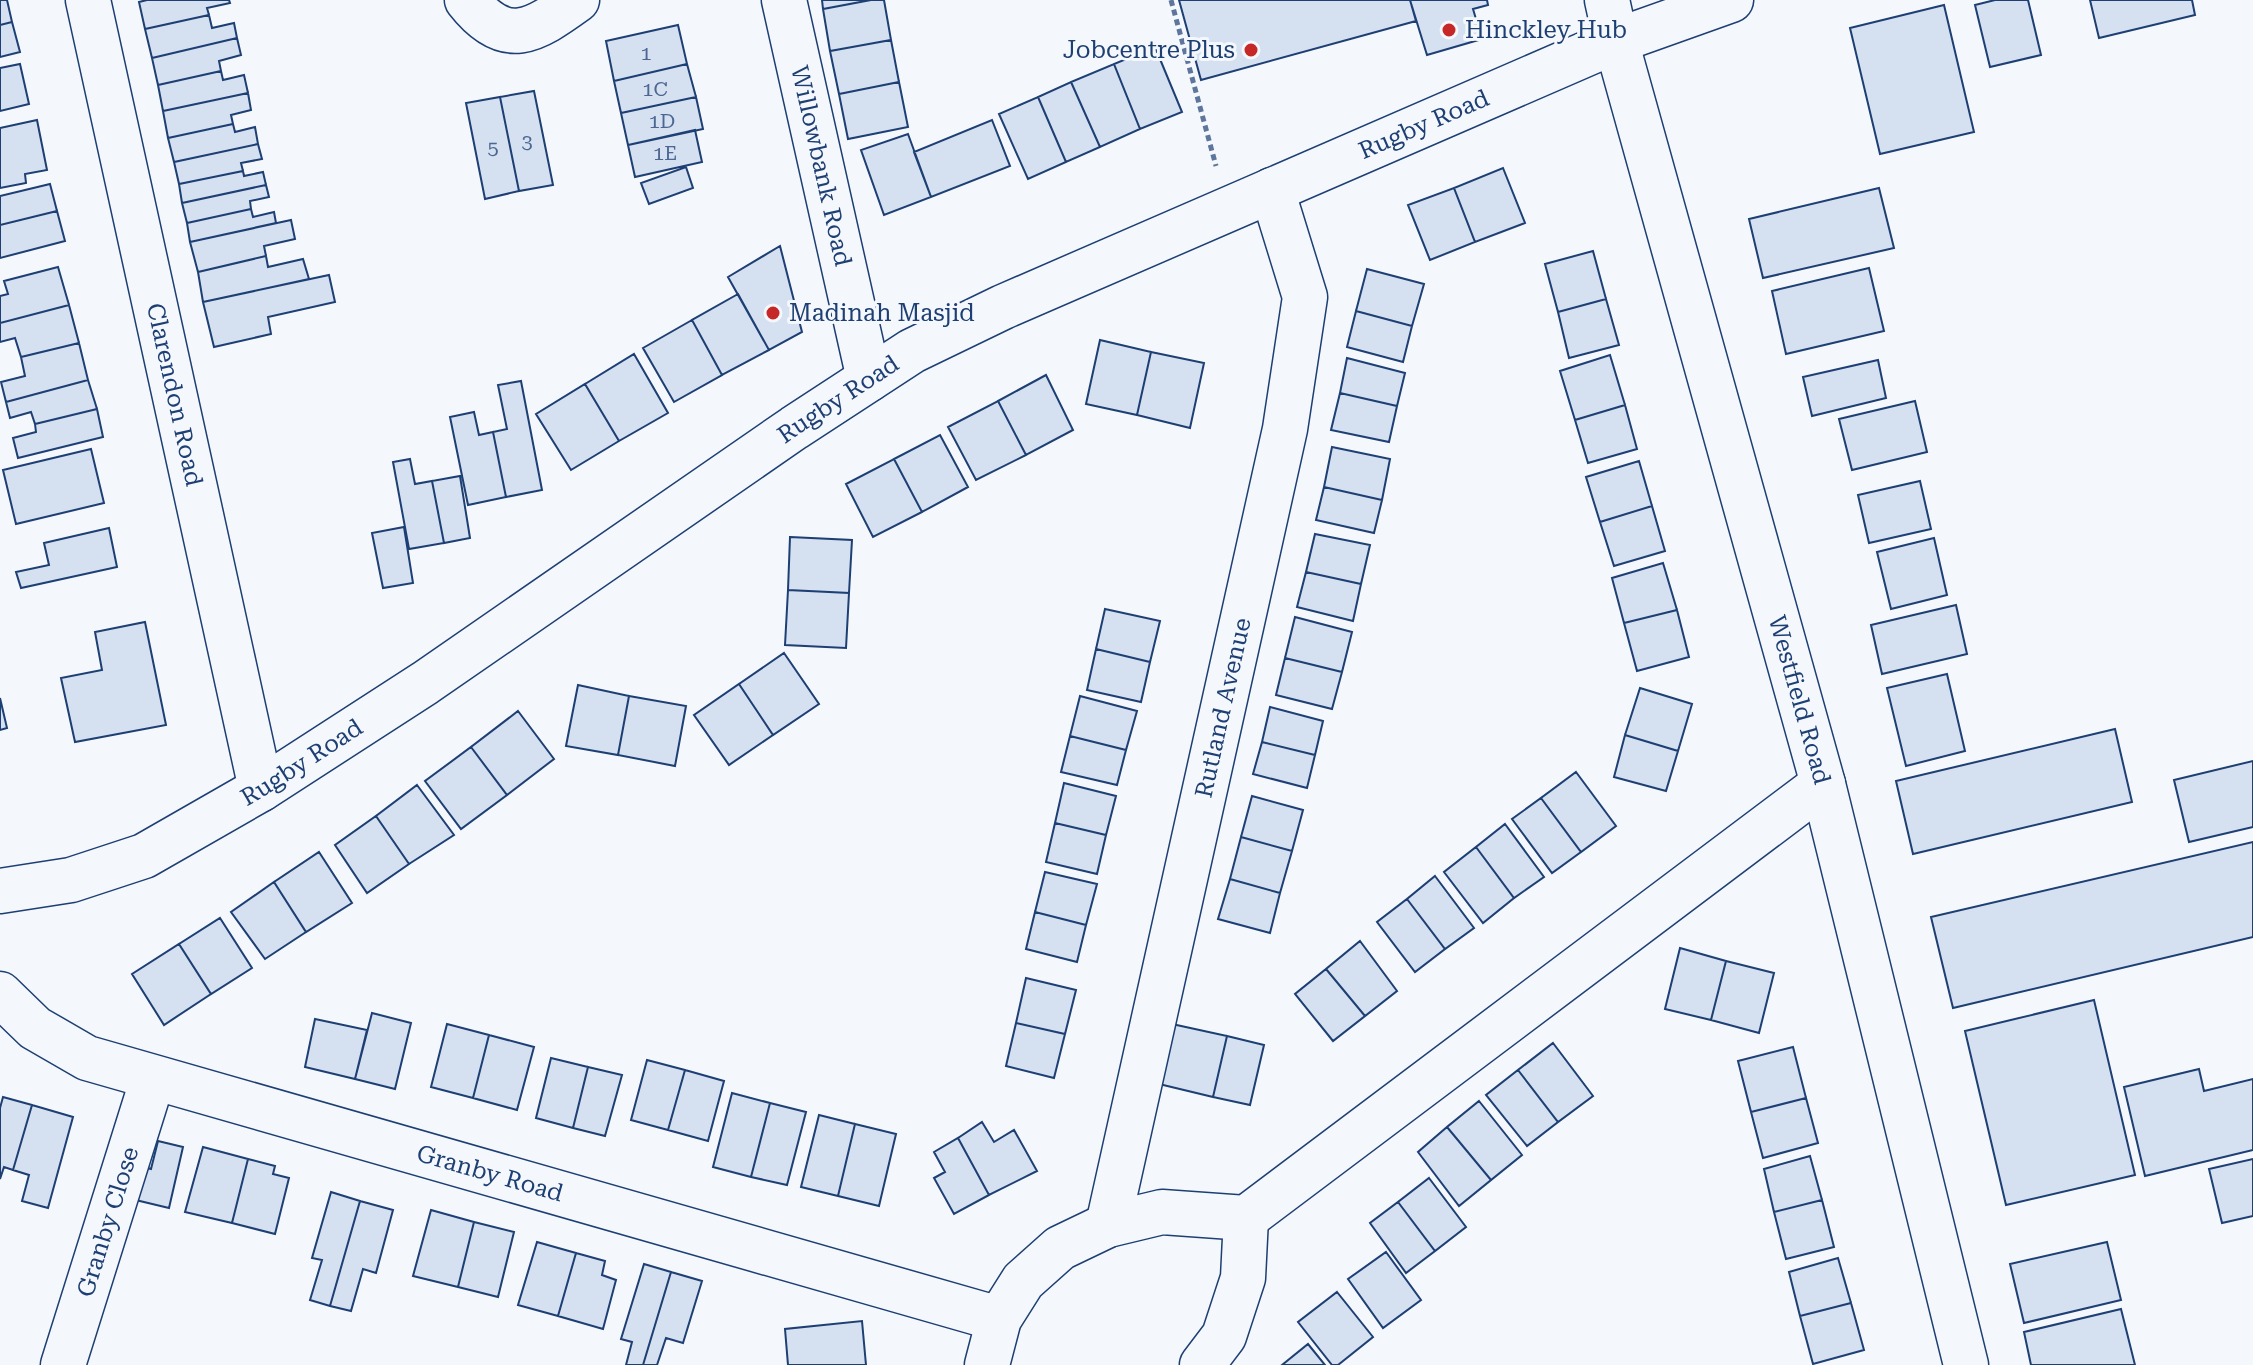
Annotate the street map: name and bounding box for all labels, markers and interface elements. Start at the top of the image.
place label: Hinckley Hub [1465,16,1627,44]
marker: Hinckley Hub [1440,21,1458,39]
place label: Jobcentre Plus [1063,36,1235,64]
house number: 1 [640,41,652,65]
marker: Jobcentre Plus [1242,41,1260,59]
street label: Willowbank Road [785,63,857,269]
house number: 1C [642,77,668,101]
street label: Rugby Road [1354,84,1493,165]
house number: 1D [649,109,675,133]
house number: 3 [521,129,533,153]
house number: 5 [487,135,499,159]
house number: 1E [653,141,677,165]
place label: Madinah Masjid [789,299,975,327]
street label: Clarendon Road [141,300,208,489]
marker: Madinah Masjid [764,304,782,322]
street label: Rugby Road [772,349,904,449]
street label: Westfield Road [1763,612,1836,787]
street label: Rutland Avenue [1189,615,1257,800]
street label: Rugby Road [236,713,368,812]
street label: Granby Road [414,1139,566,1208]
street label: Granby Close [71,1143,145,1300]

